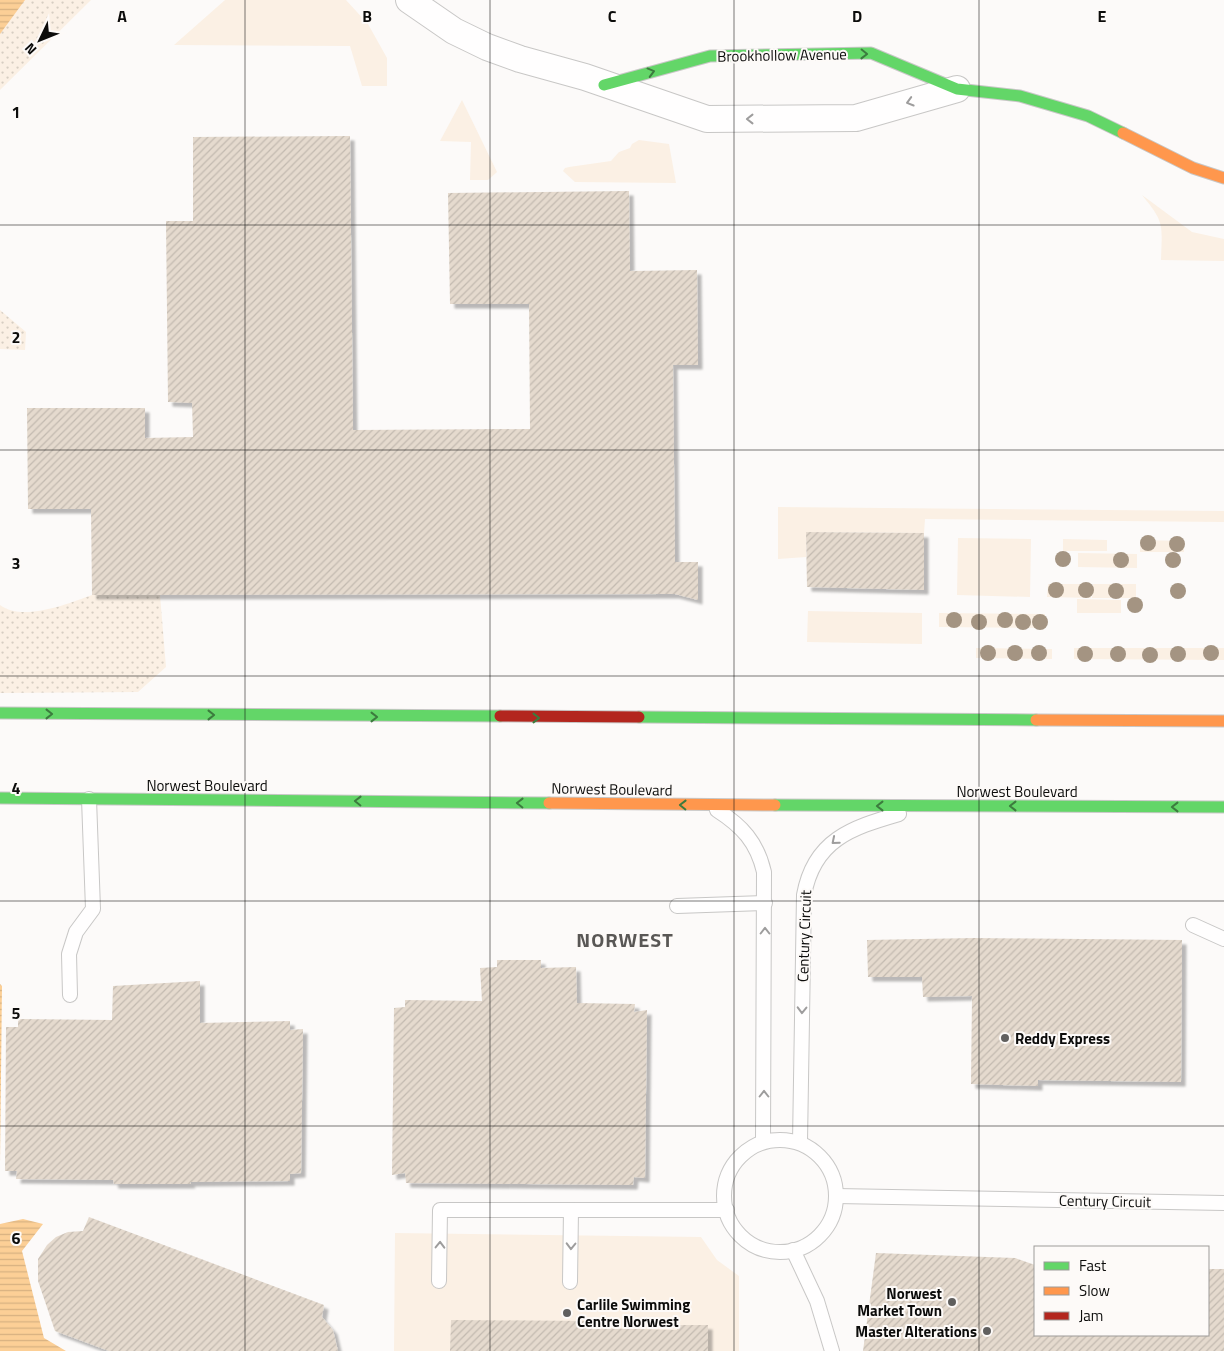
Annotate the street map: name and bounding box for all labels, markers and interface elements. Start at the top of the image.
text: A [117,4,127,28]
text: B [362,4,372,28]
text: C [608,4,617,28]
text: D [852,4,862,28]
text: E [1098,4,1107,28]
north arrow [15,15,65,65]
text: N [19,38,41,60]
street label: Brookhollow Avenue [717,42,847,68]
one-way arrow [860,49,868,59]
one-way arrow [646,67,655,77]
one-way arrow [907,97,915,107]
text: 1 [12,100,20,124]
one-way arrow [746,114,754,124]
text: 2 [12,325,20,349]
text: 3 [12,551,20,575]
one-way arrow [45,709,53,719]
one-way arrow [208,710,215,720]
one-way arrow [370,711,378,722]
one-way arrow [532,713,540,723]
street label: Norwest Boulevard [146,774,268,797]
text: 4 [12,776,21,800]
street label: Norwest Boulevard [551,776,673,802]
street label: Norwest Boulevard [956,780,1078,803]
one-way arrow [354,796,362,806]
one-way arrow [516,798,524,808]
one-way arrow [679,800,686,810]
one-way arrow [876,801,884,811]
one-way arrow [1009,801,1016,811]
one-way arrow [1171,802,1179,812]
one-way arrow [832,836,841,845]
street label: Century Circuit [791,889,817,982]
district label: NORWEST [576,924,674,955]
one-way arrow [759,927,770,935]
text: 5 [12,1001,21,1025]
one-way arrow [797,1007,807,1015]
place label: Reddy Express [1015,1027,1110,1050]
marker: Reddy Express [999,1032,1011,1044]
one-way arrow [759,1089,769,1097]
street label: Century Circuit [1059,1189,1152,1213]
text: 6 [12,1226,21,1250]
one-way arrow [435,1241,445,1249]
one-way arrow [565,1242,576,1250]
legend [1034,1246,1209,1336]
text: Fast [1079,1254,1107,1277]
text: Slow [1079,1279,1110,1302]
place label: Norwest Market Town [857,1282,943,1322]
place label: Carlile Swimming Centre Norwest [577,1293,690,1333]
marker: Norwest Market Town [946,1296,958,1308]
text: Jam [1079,1304,1103,1327]
marker: Carlile Swimming Centre Norwest [561,1307,573,1319]
place label: Master Alterations [855,1320,977,1343]
marker: Master Alterations [981,1325,993,1337]

